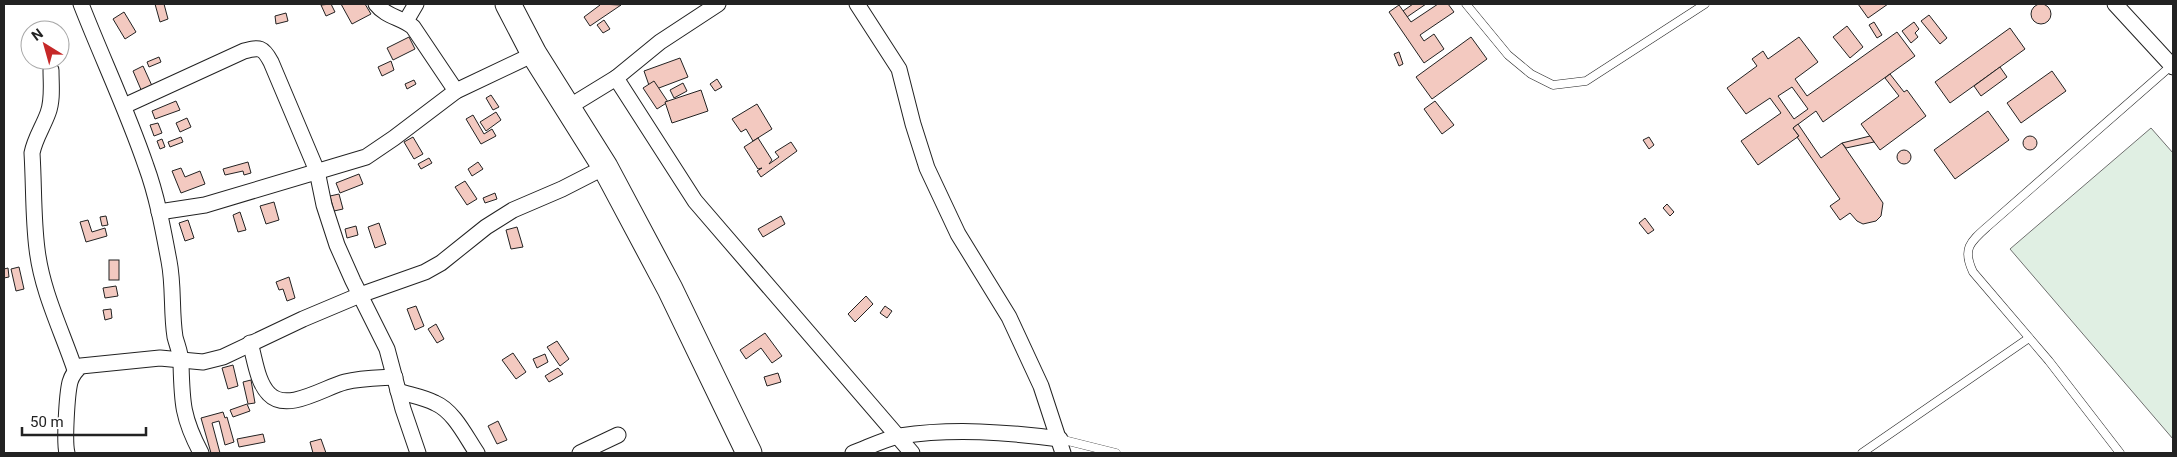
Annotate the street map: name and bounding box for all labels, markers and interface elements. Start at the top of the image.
north arrow [20,20,70,70]
text: N [28,25,46,44]
scale bar [22,404,146,436]
text: 50 m [30,413,64,431]

